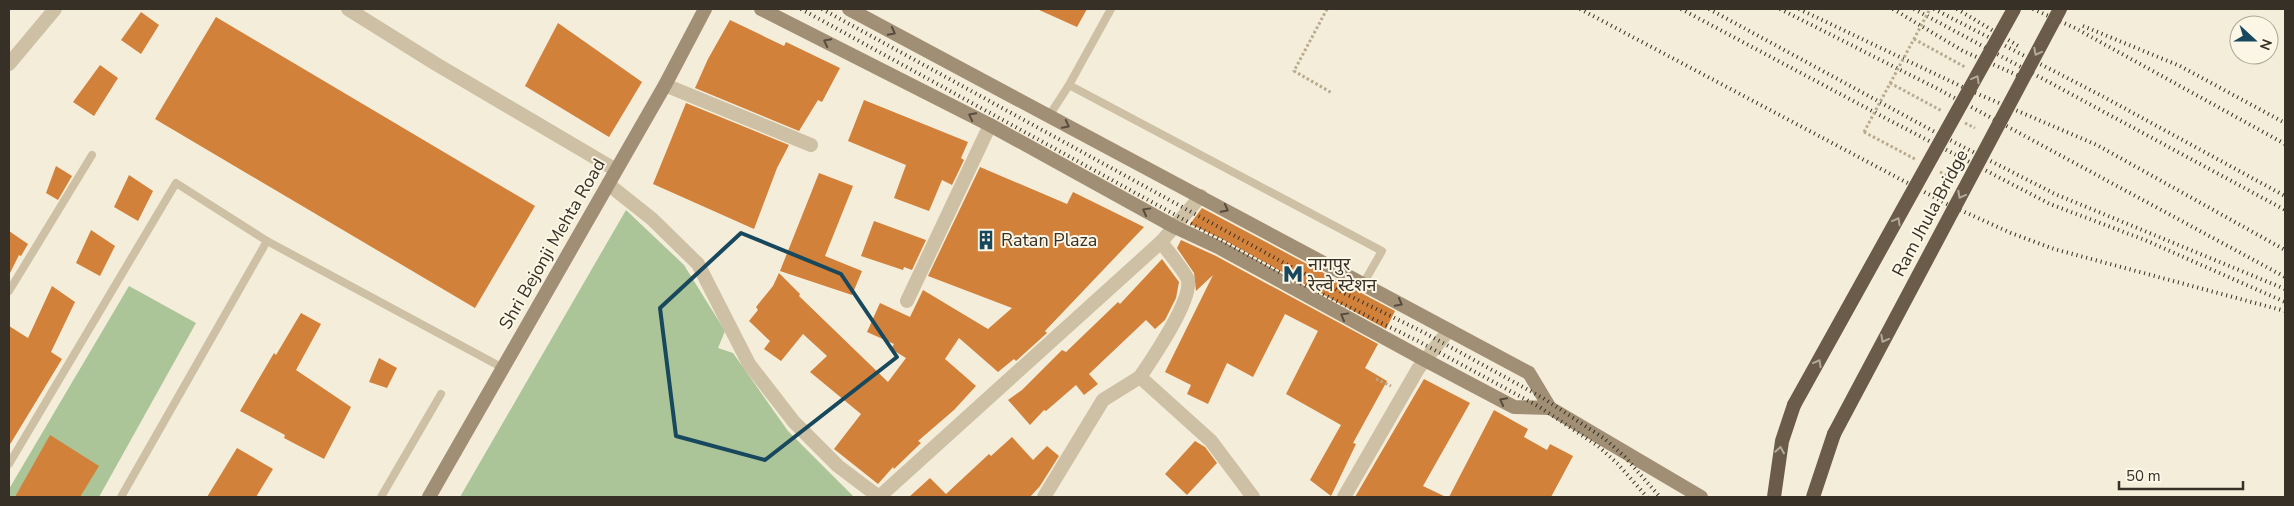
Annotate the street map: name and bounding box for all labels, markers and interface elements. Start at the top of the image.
north arrow [2229,15,2279,65]
one-way arrow [887,26,896,36]
text: N [2255,36,2276,53]
one-way arrow [824,38,833,48]
one-way arrow [2033,47,2043,56]
one-way arrow [1969,75,1979,84]
one-way arrow [968,112,977,122]
one-way arrow [1061,119,1070,129]
street label: Ram Jhula Bridge [1886,145,1974,281]
street label: Shri Bejonji Mehta Road [493,154,611,334]
one-way arrow [1957,190,1967,199]
one-way arrow [1220,203,1229,213]
one-way arrow [1142,207,1151,217]
one-way arrow [1891,217,1901,226]
place label: Ratan Plaza [1001,228,1097,252]
building icon: Ratan Plaza [975,229,997,251]
place label: नागपुर रेल्वे स्टेशन [1307,252,1377,297]
metro station icon: नागपुर रेल्वे स्टेशन [1282,263,1304,285]
one-way arrow [1394,297,1403,307]
one-way arrow [1340,312,1349,322]
one-way arrow [1880,333,1890,342]
one-way arrow [1812,359,1822,368]
one-way arrow [1499,397,1508,407]
one-way arrow [1774,446,1785,454]
scale bar [2119,458,2243,490]
text: 50 m [2126,466,2161,486]

